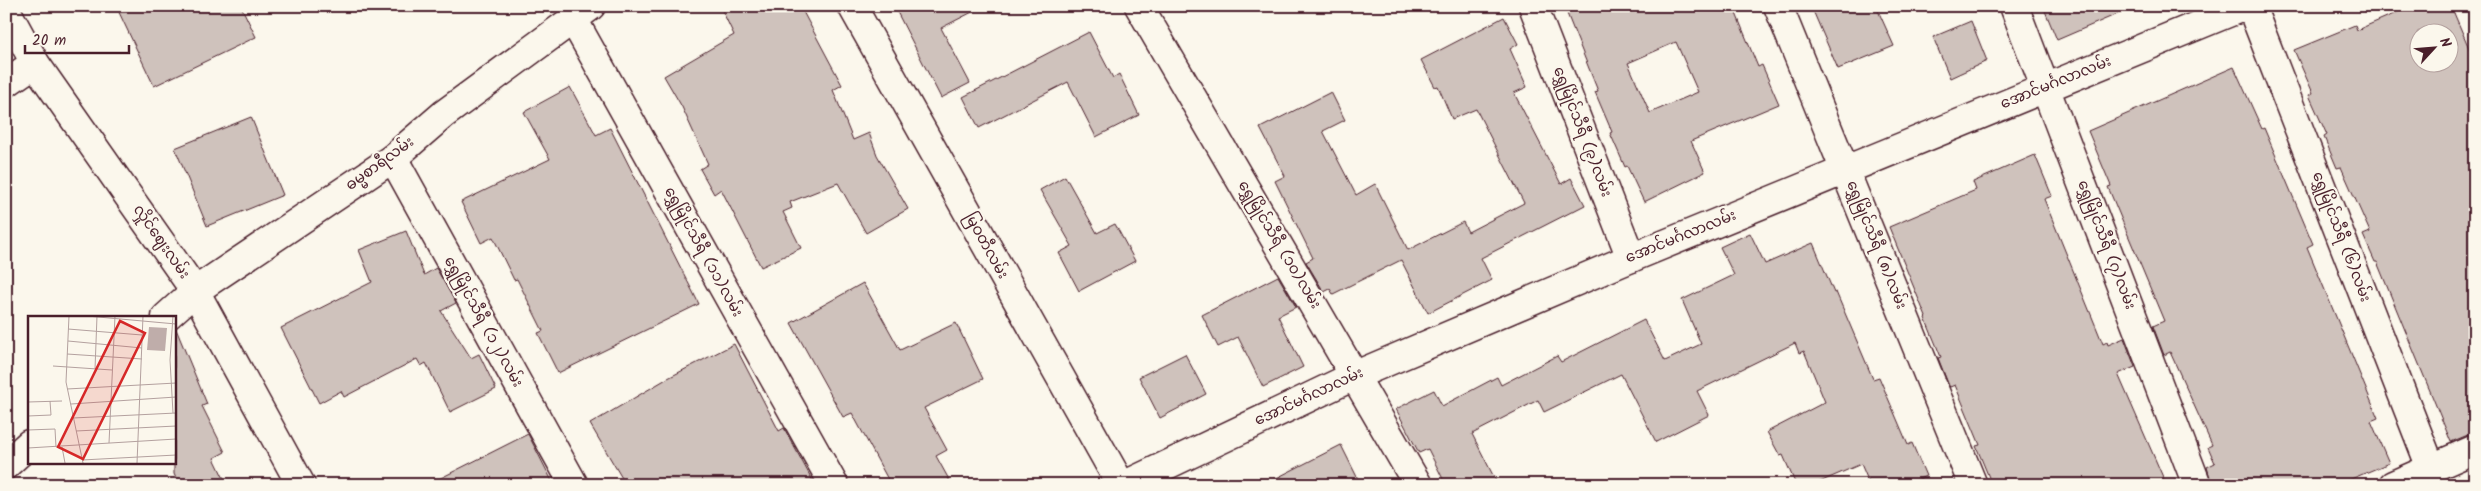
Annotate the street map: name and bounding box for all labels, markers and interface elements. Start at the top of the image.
scale bar [25,22,129,54]
north arrow [2408,22,2458,72]
text: 20 m [32,29,66,53]
text: N [2433,34,2457,52]
street label: အောင်မင်္ဂလာလမ်း [1997,50,2115,116]
street label: ရွှေမြိုင်သီရီ (၉)လမ်း [1546,63,1618,201]
street label: ဓမ္မစာရီလမ်း [341,131,419,197]
street label: ရွှေမြိုင်သီရီ (၆)လမ်း [2305,168,2377,306]
street label: ရွှေမြိုင်သီရီ (၁၀)လမ်း [1231,176,1327,314]
street label: ရွှေမြိုင်သီရီ (၈)လမ်း [1839,177,1913,313]
street label: ရွှေမြိုင်သီရီ (၇)လမ်း [2070,177,2142,313]
street label: ရွှေမြိုင်သီရီ (၁၁)လမ်း [657,182,749,322]
street label: လှိုင်ဈေးလမ်း [126,200,196,284]
street label: အောင်မင်္ဂလာလမ်း [1622,204,1740,270]
street label: မြဝတီလမ်း [958,208,1014,284]
street label: ရွှေမြိုင်သီရီ (၁၂)လမ်း [437,252,529,392]
inset map [28,316,175,464]
street label: အောင်မင်္ဂလာလမ်း [1250,361,1368,433]

